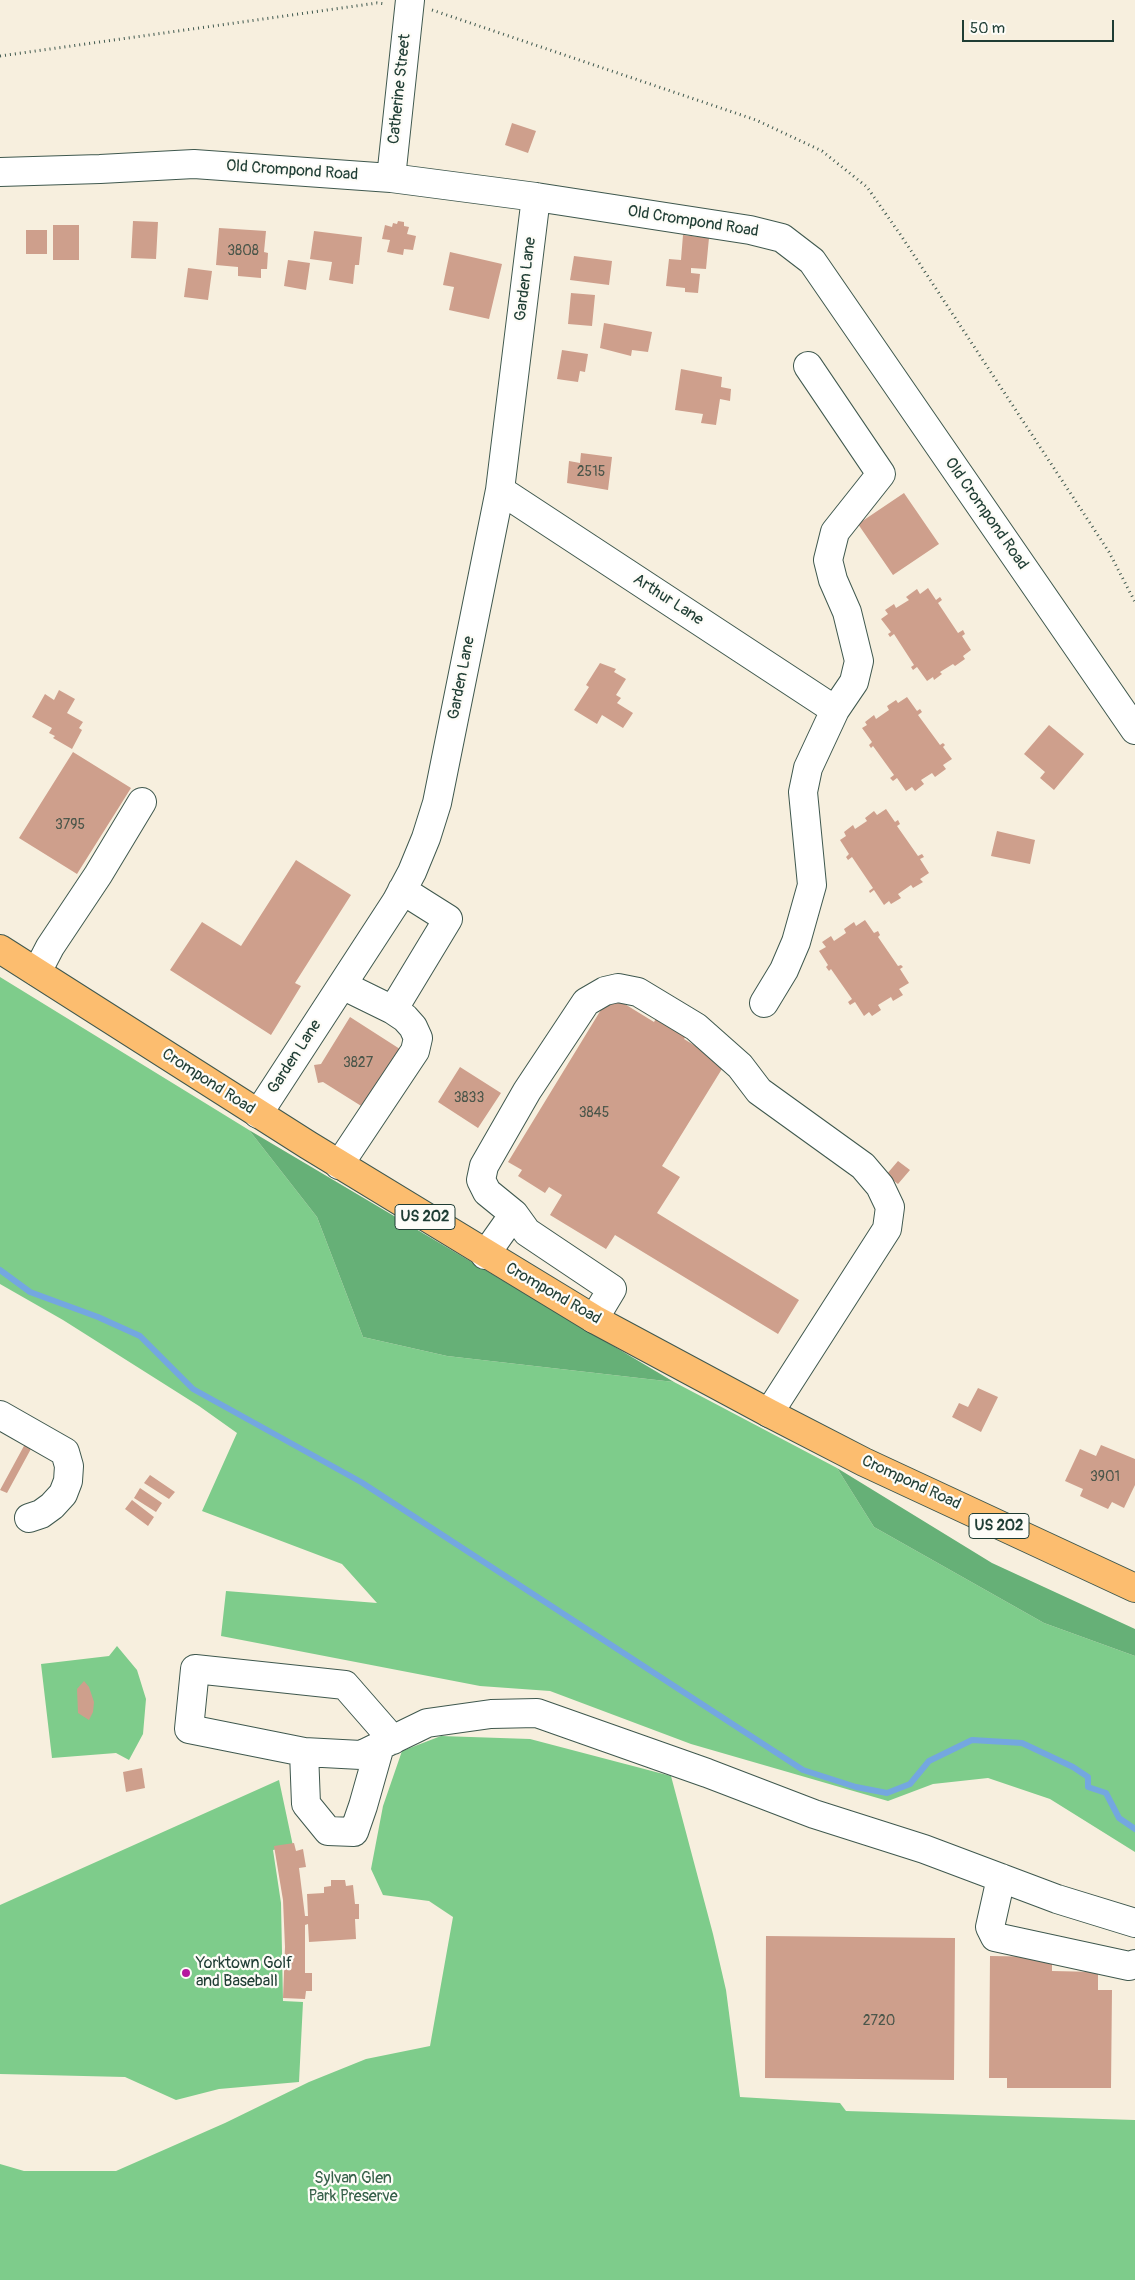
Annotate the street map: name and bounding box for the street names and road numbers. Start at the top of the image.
street label: Catherine Street [385,33,415,145]
street label: Old Crompond Road [225,157,359,185]
street label: Old Crompond Road [626,202,760,242]
street label: Garden Lane [511,236,541,322]
street label: Old Crompond Road [940,454,1032,574]
street label: Arthur Lane [629,570,707,630]
street label: Garden Lane [445,635,479,721]
street label: Garden Lane [264,1016,326,1098]
street label: Crompond Road [158,1045,258,1119]
road number: US 202 [395,1204,455,1230]
street label: Crompond Road [502,1259,604,1329]
street label: Crompond Road [858,1452,964,1514]
road number: US 202 [969,1514,1029,1538]

